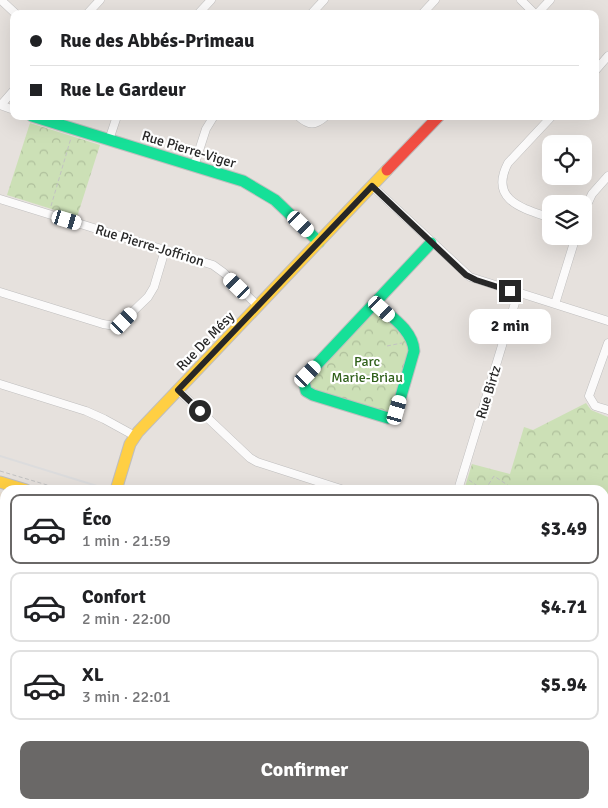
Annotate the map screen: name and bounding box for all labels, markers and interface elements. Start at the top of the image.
text: Rue des Abbés-Primeau [60,29,255,53]
text: Rue Le Gardeur [60,78,186,102]
street label: Rue Pierre-Viger [140,127,239,172]
map controls [542,135,592,245]
button: locate [542,135,592,185]
button: layers [542,195,592,245]
car [50,208,83,232]
car [284,208,317,240]
street label: Rue Pierre-Joffrion [93,221,206,270]
car [220,270,253,302]
route end [499,280,521,302]
car [365,293,398,325]
car [108,305,139,337]
street label: Rue De Mésy [173,308,238,375]
callout: 2 min [469,308,551,344]
text: 2 min [491,316,529,336]
park label: Parc Marie-Briau [331,353,403,386]
car [292,358,323,390]
street label: Rue Birtz [472,363,505,421]
car [385,394,408,426]
route start [189,400,211,422]
icon: car [22,507,67,552]
text: Éco [82,507,112,531]
text: $3.49 [541,517,587,541]
text: 1 min · 21:59 [82,531,171,551]
icon: car [22,585,67,630]
text: Confort [82,585,146,609]
text: $4.71 [541,595,587,619]
text: 2 min · 22:00 [82,609,171,629]
icon: car [22,663,67,708]
text: XL [82,663,104,687]
text: $5.94 [541,673,587,697]
text: 3 min · 22:01 [82,687,171,707]
button: Confirmer [20,741,589,799]

